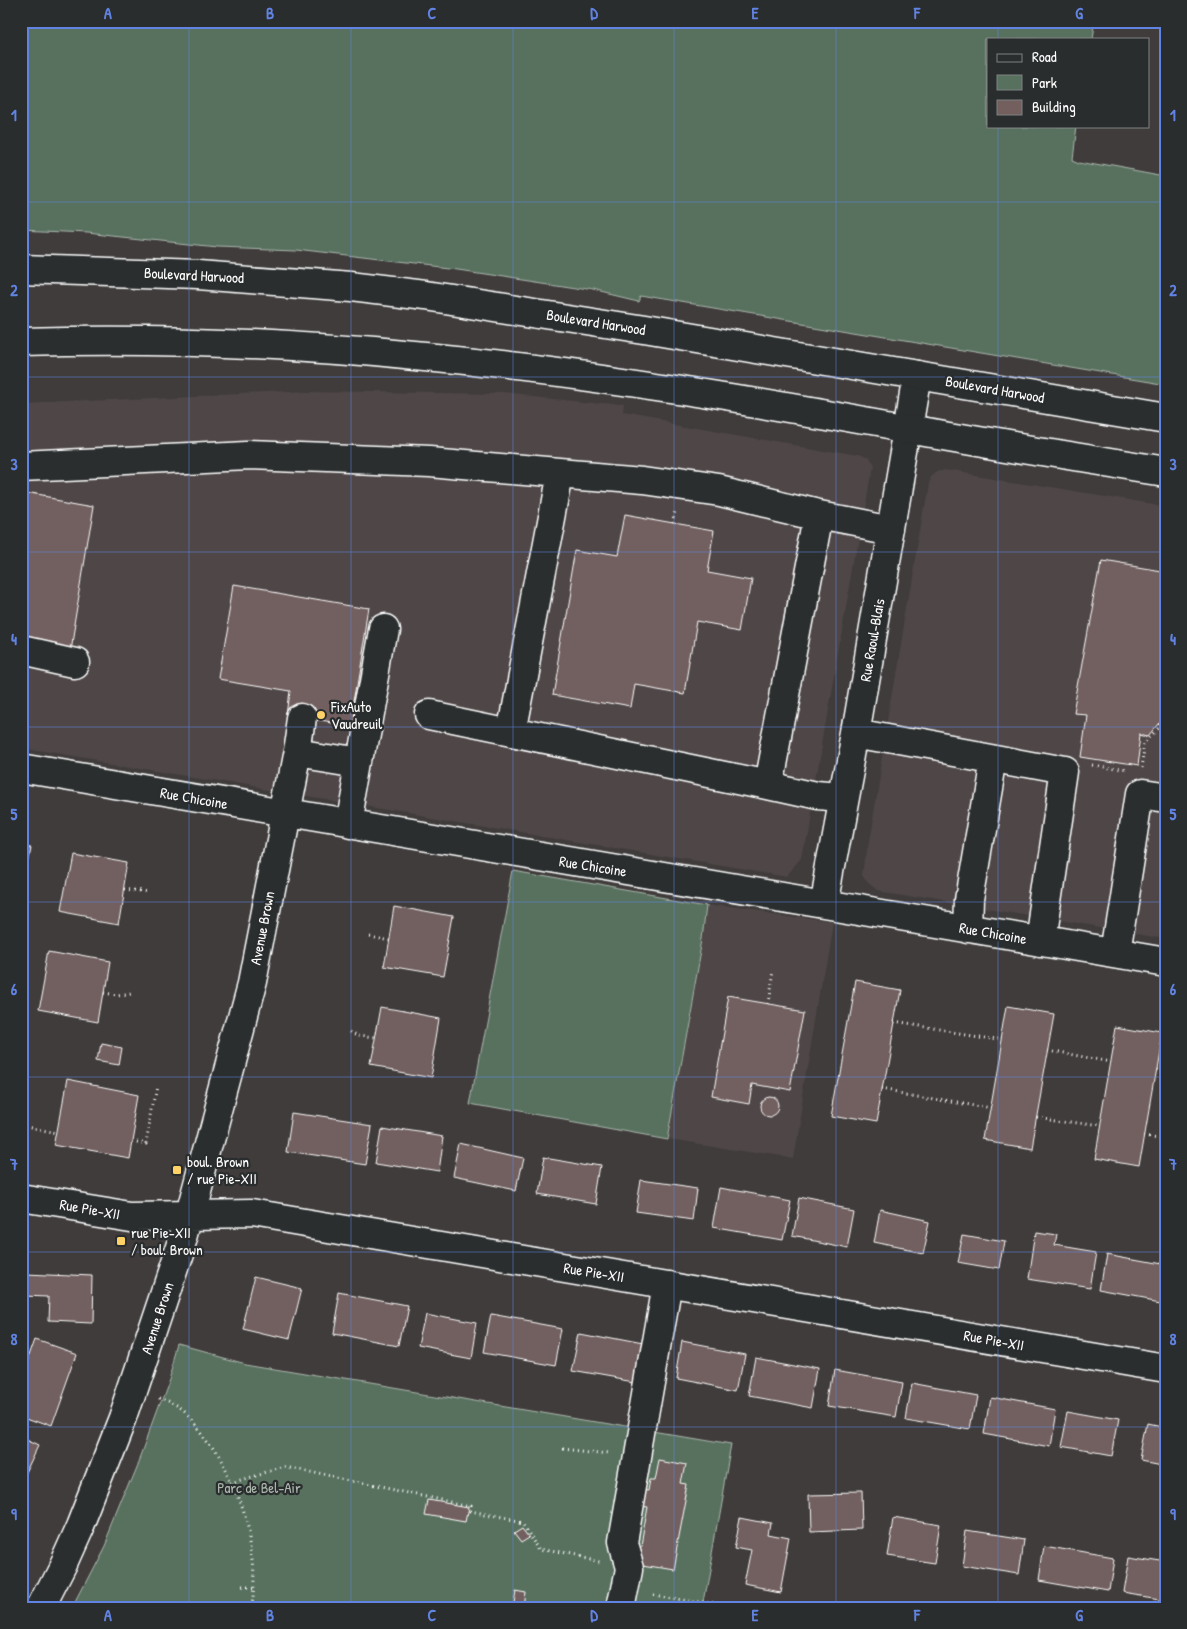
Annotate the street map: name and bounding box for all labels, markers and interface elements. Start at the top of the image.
text: A [104,2,112,24]
text: B [266,2,274,24]
text: C [428,2,437,24]
text: D [590,2,598,24]
text: E [751,2,759,24]
text: F [913,2,921,24]
text: G [1075,2,1083,24]
legend [987,38,1150,128]
text: Road [1032,46,1057,67]
text: Park [1032,72,1057,93]
text: Building [1032,96,1076,117]
text: 1 [11,104,17,126]
text: 1 [1170,104,1176,126]
street label: Boulevard Harwood [143,262,245,288]
text: 2 [10,279,18,301]
text: 2 [1169,279,1177,301]
street label: Boulevard Harwood [545,304,647,340]
street label: Boulevard Harwood [944,370,1046,408]
text: 3 [10,453,18,475]
text: 3 [1169,453,1177,475]
street label: Rue Raoul-Blais [854,597,890,683]
text: 4 [11,628,17,650]
text: 4 [1170,628,1176,650]
place label: FixAuto Vaudreuil [330,696,382,734]
marker: FixAuto Vaudreuil [315,709,327,721]
street label: Rue Chicoine [159,782,229,814]
text: 5 [11,803,18,825]
text: 5 [1170,803,1177,825]
street label: Rue Chicoine [558,850,628,882]
street label: Avenue Brown [245,889,279,967]
street label: Rue Chicoine [958,917,1028,949]
text: 6 [11,978,18,1000]
text: 6 [1170,978,1177,1000]
place label: boul. Brown / rue Pie-XII [187,1151,257,1189]
text: 7 [9,1153,18,1175]
text: 7 [1168,1153,1177,1175]
marker: boul. Brown / rue Pie-XII [171,1164,183,1176]
street label: Rue Pie-XII [58,1193,122,1225]
place label: rue Pie-XII / boul. Brown [131,1222,203,1260]
marker: rue Pie-XII / boul. Brown [115,1235,127,1247]
street label: Rue Pie-XII [562,1257,626,1287]
street label: Avenue Brown [135,1279,179,1357]
street label: Rue Pie-XII [962,1324,1026,1356]
text: 8 [11,1328,18,1350]
text: 8 [1170,1328,1177,1350]
park label: Parc de Bel-Air [217,1477,301,1498]
text: 9 [11,1503,17,1525]
text: 9 [1170,1503,1176,1525]
text: A [104,1604,112,1626]
text: B [266,1604,274,1626]
text: C [428,1604,437,1626]
text: D [590,1604,598,1626]
text: E [751,1604,759,1626]
text: F [913,1604,921,1626]
text: G [1075,1604,1083,1626]

